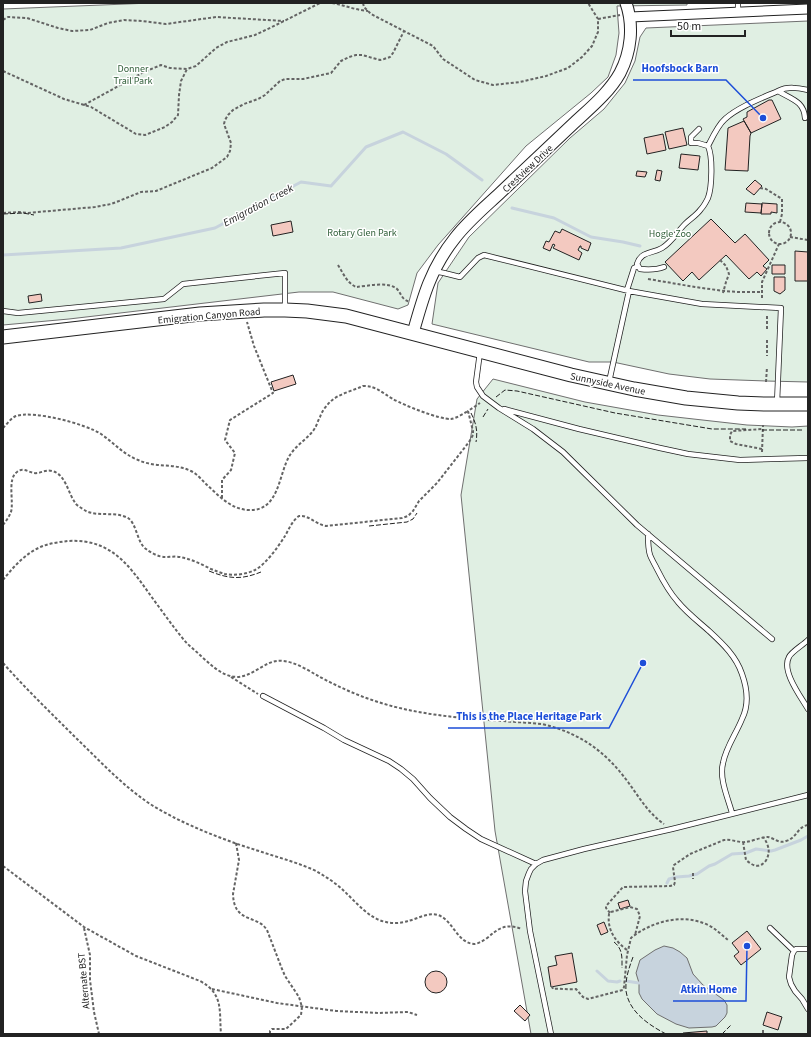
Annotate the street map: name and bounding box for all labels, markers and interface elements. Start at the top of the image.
scale bar [671,12,745,38]
text: 50 m [677,18,701,35]
callout: Hoofsbock Barn [633,57,726,80]
text: Hoofsbock Barn [641,61,719,76]
park label: Donner Trail Park [114,62,152,88]
street label: Crestview Drive [499,142,556,196]
water label: Emigration Creek [220,180,297,230]
park label: Rotary Glen Park [327,226,397,240]
park label: Hogle Zoo [649,227,691,241]
street label: Emigration Canyon Road [157,305,261,327]
street label: Sunnyside Avenue [569,369,647,399]
callout: This is the Place Heritage Park [448,705,609,728]
text: This is the Place Heritage Park [456,709,602,724]
street label: Alternate BST [75,952,93,1010]
callout: Atkin Home [673,978,746,1001]
text: Atkin Home [680,982,738,997]

